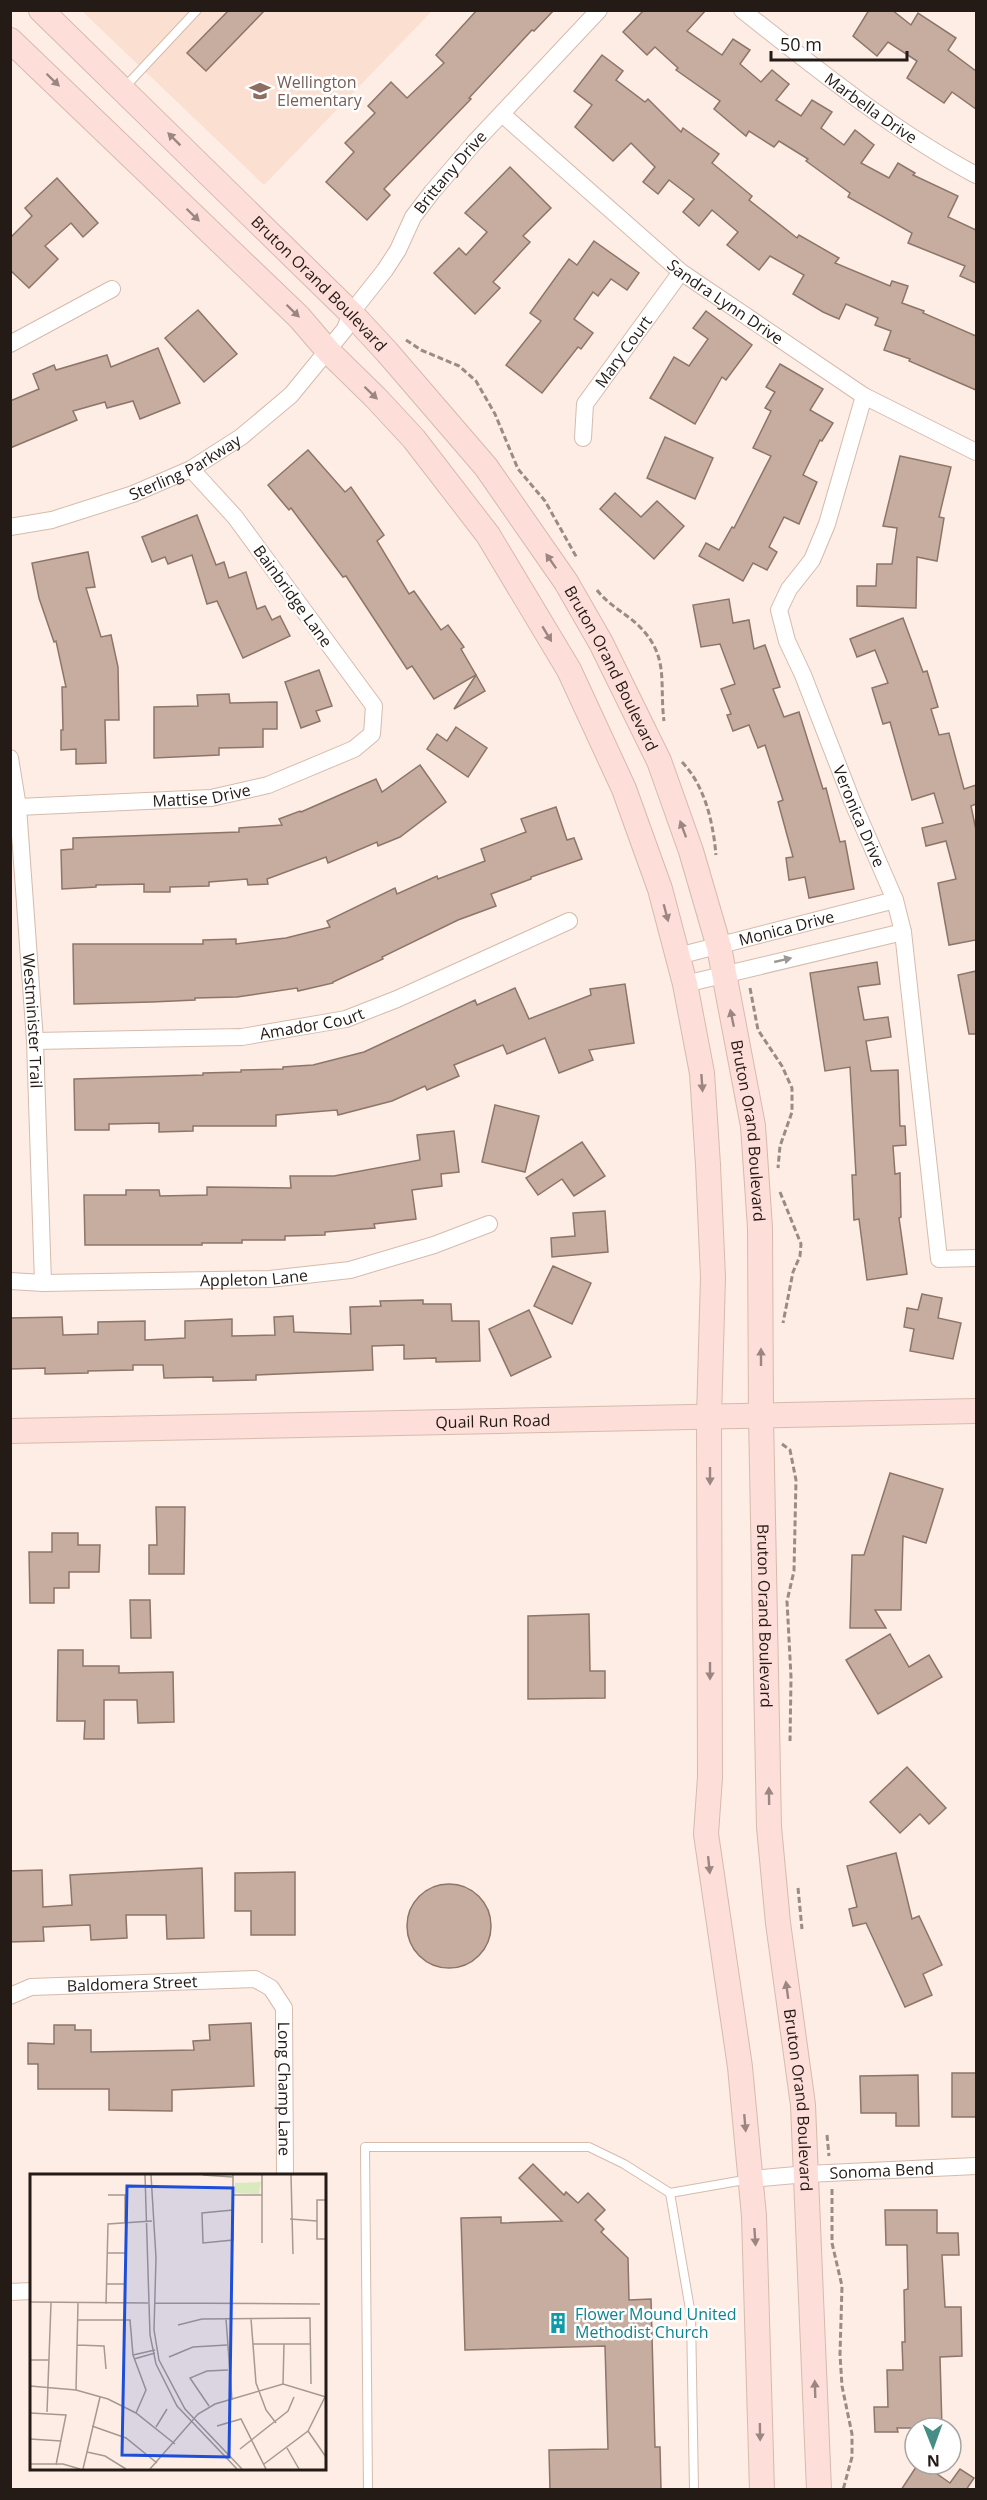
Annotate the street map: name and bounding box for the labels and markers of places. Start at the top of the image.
place label: Wellington Elementary [277,71,363,111]
school or university icon: Wellington Elementary [248,79,272,103]
place label: Flower Mound United Methodist Church [575,2303,737,2343]
building icon: Flower Mound United Methodist Church [546,2311,570,2335]

